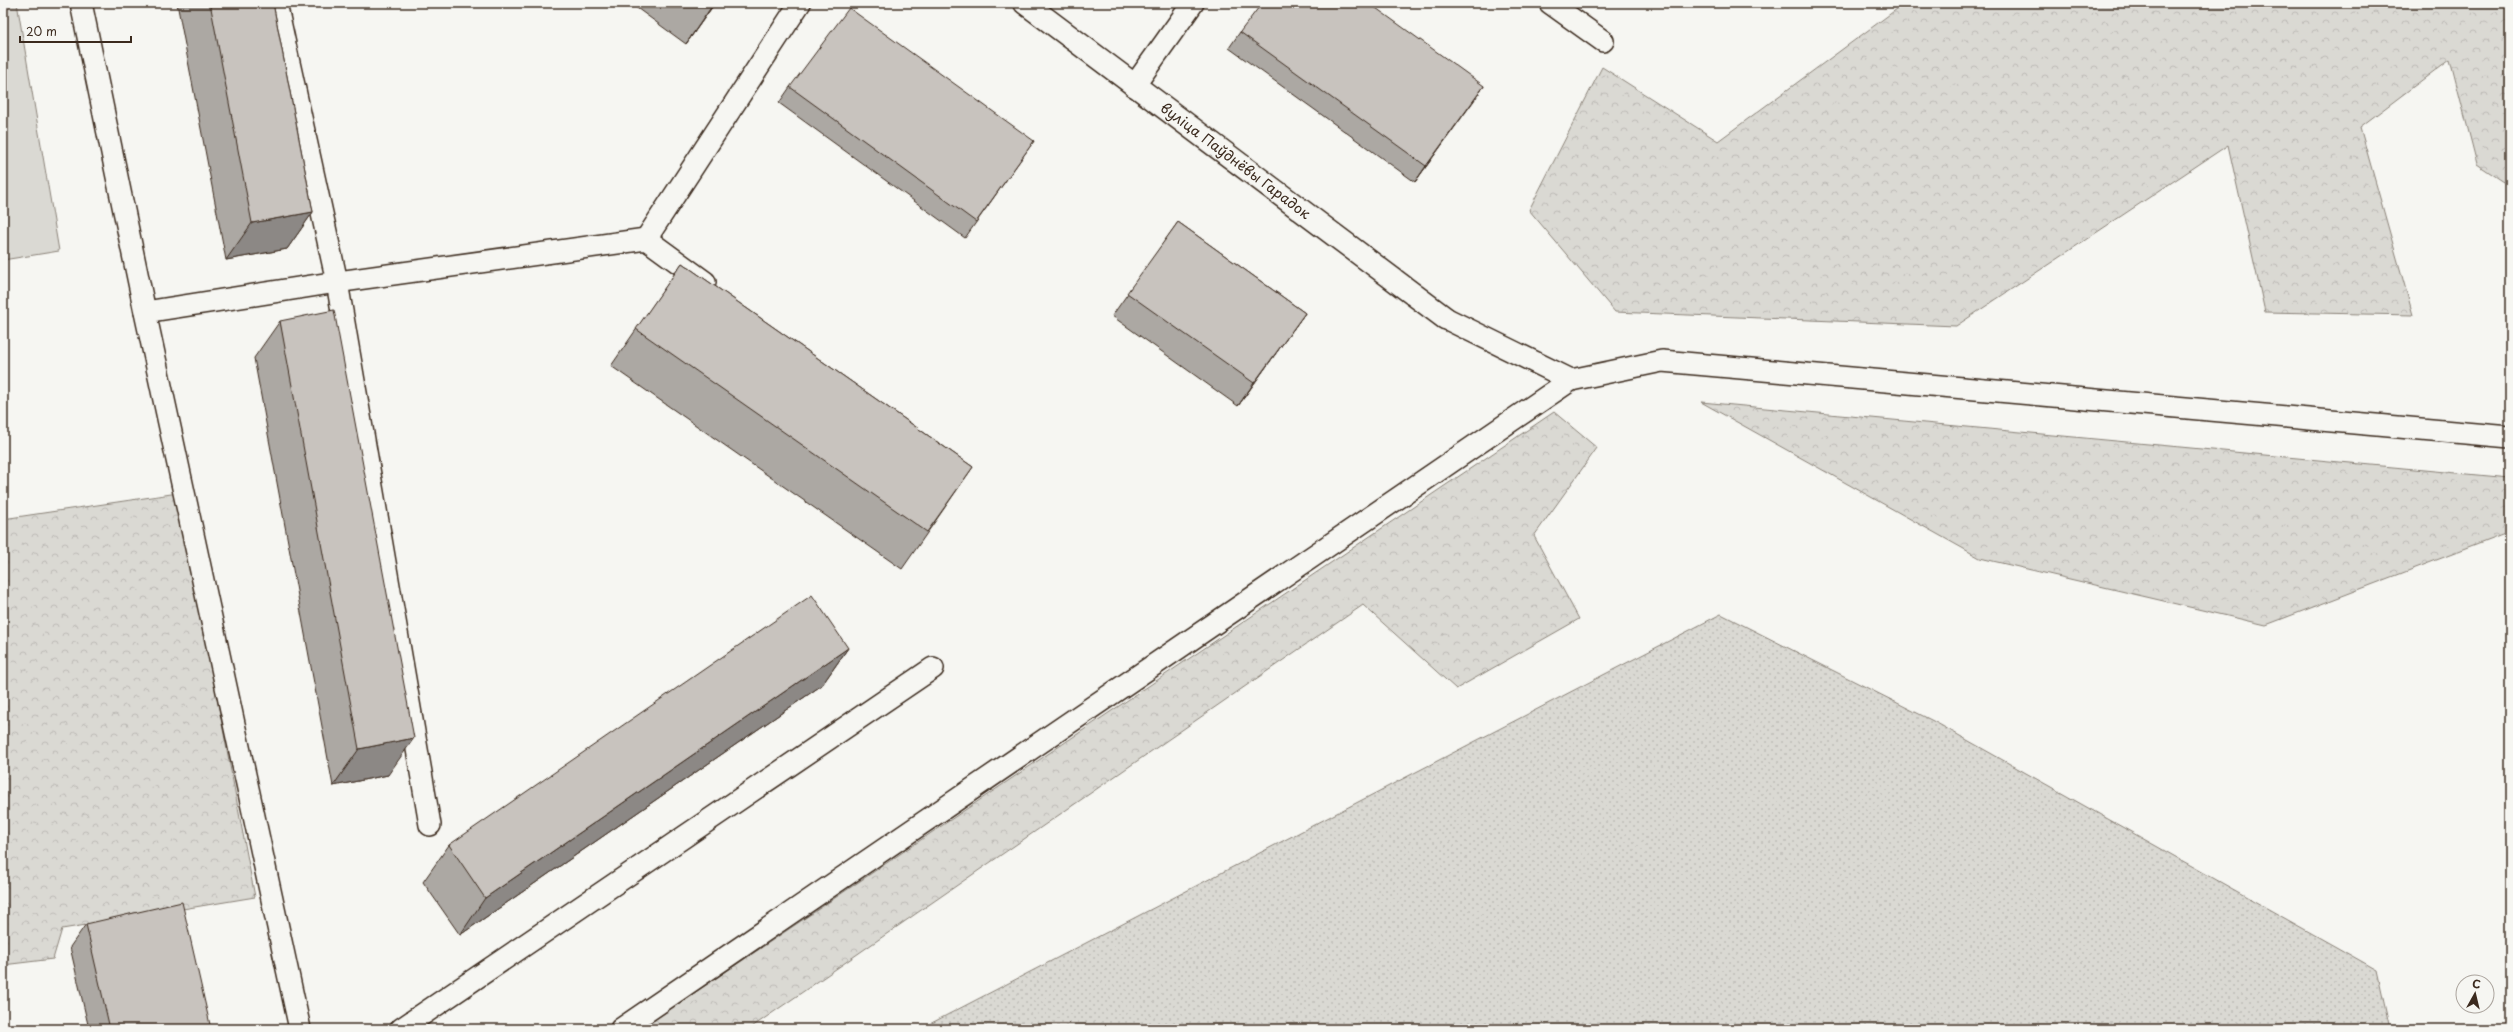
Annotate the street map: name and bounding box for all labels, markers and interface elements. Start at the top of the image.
scale bar [20,18,131,44]
text: 20 m [26,22,57,40]
street label: вуліца Паўднёвы Гарадок [1156,97,1316,224]
north arrow [2455,974,2495,1014]
text: С [2471,975,2482,993]

